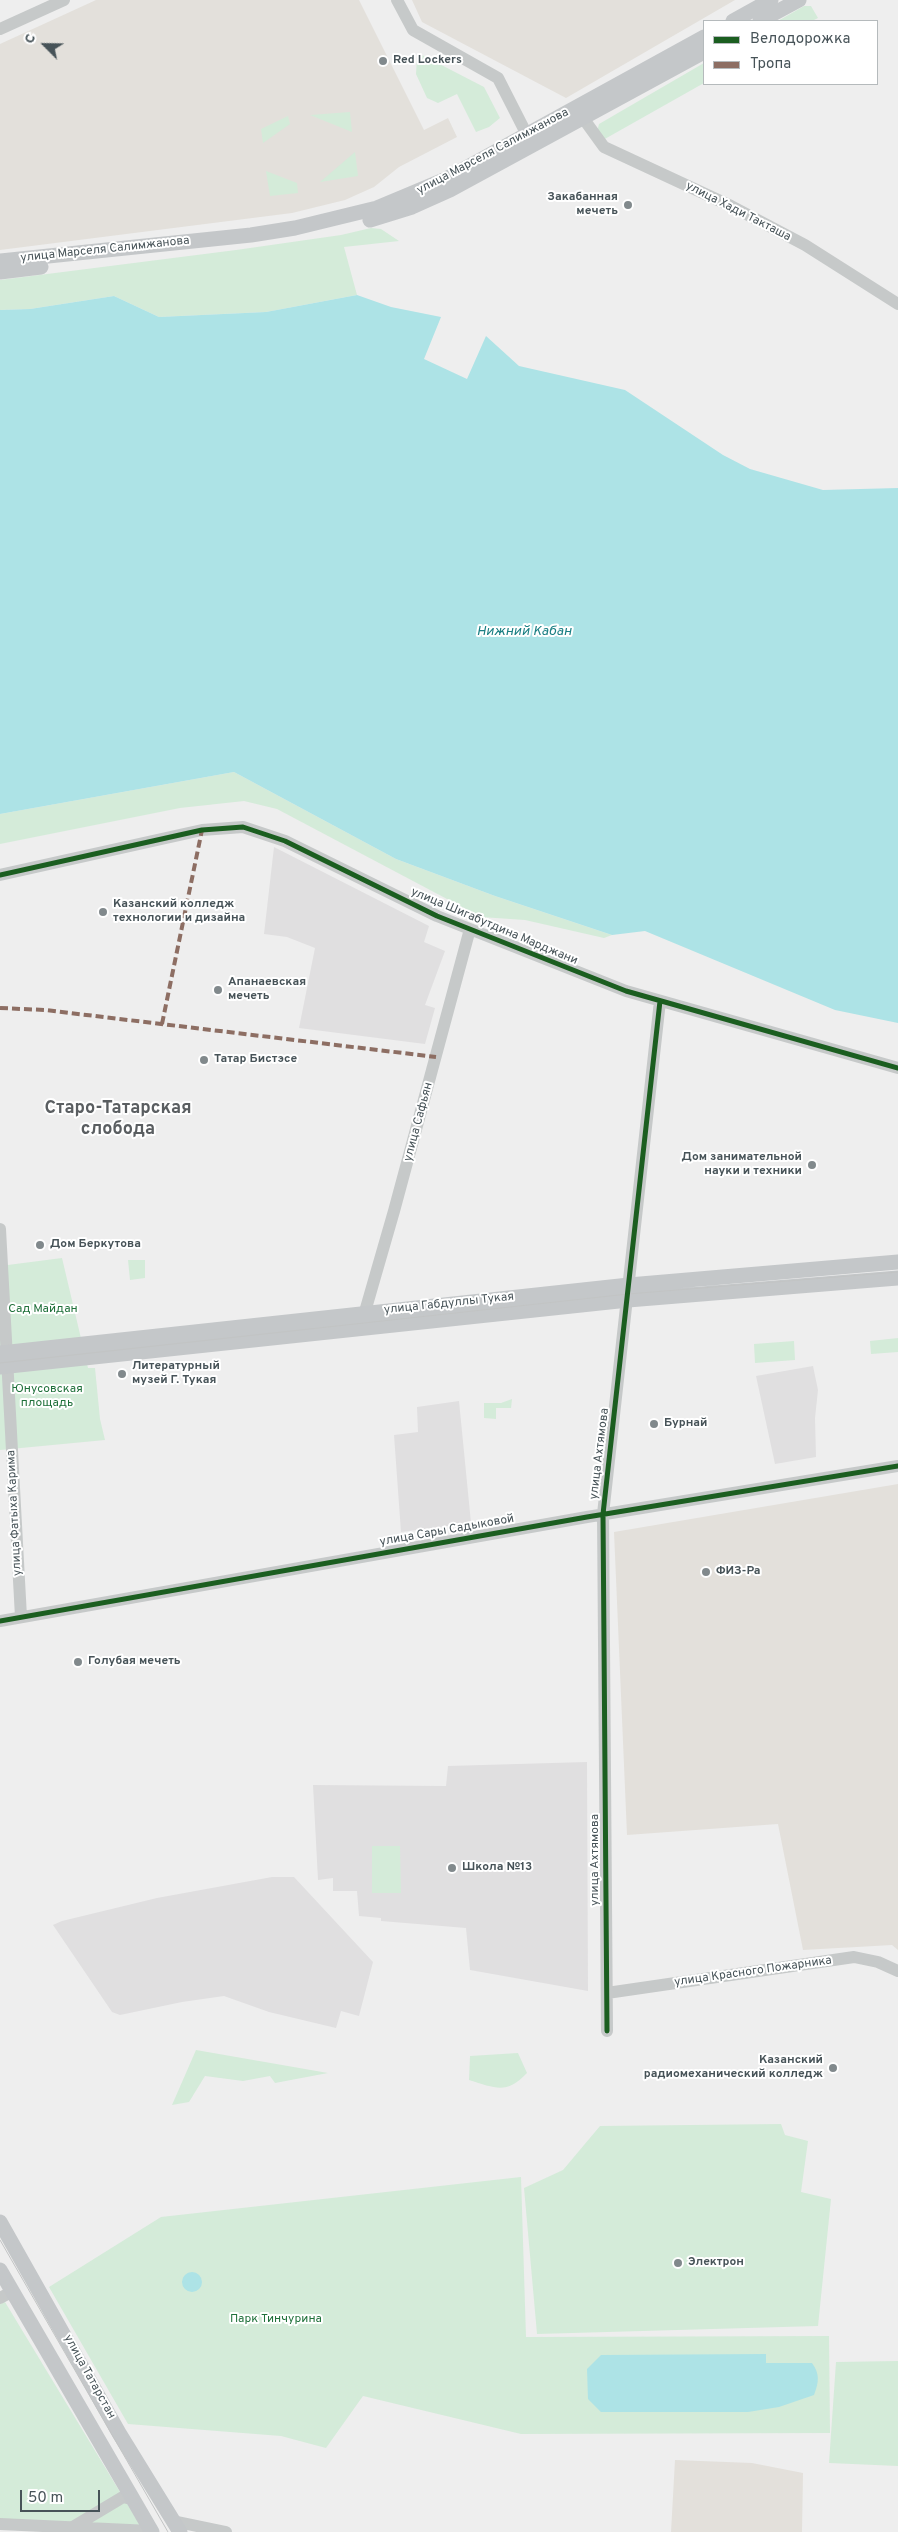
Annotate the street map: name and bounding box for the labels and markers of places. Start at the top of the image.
place label: Red Lockers [393,54,462,68]
marker: Red Lockers [377,55,389,67]
place label: Закабанная мечеть [547,191,618,219]
marker: Закабанная мечеть [622,199,634,211]
place label: Казанский колледж технологии и дизайна [113,898,245,926]
marker: Казанский колледж технологии и дизайна [97,906,109,918]
place label: Апанаевская мечеть [228,976,306,1004]
marker: Апанаевская мечеть [212,984,224,996]
place label: Татар Бистэсе [214,1053,297,1067]
marker: Татар Бистэсе [198,1054,210,1066]
place label: Дом занимательной науки и техники [682,1151,802,1179]
marker: Дом занимательной науки и техники [806,1159,818,1171]
place label: Дом Беркутова [50,1238,141,1252]
marker: Дом Беркутова [34,1239,46,1251]
place label: Литературный музей Г. Тукая [132,1360,220,1388]
marker: Литературный музей Г. Тукая [116,1368,128,1380]
place label: Бурнай [664,1417,707,1431]
marker: Бурнай [648,1418,660,1430]
place label: ФИЗ-Ра [716,1565,761,1579]
marker: ФИЗ-Ра [700,1566,712,1578]
place label: Голубая мечеть [88,1655,181,1669]
marker: Голубая мечеть [72,1656,84,1668]
place label: Школа №13 [462,1861,532,1875]
marker: Школа №13 [446,1862,458,1874]
place label: Казанский радиомеханический колледж [644,2054,823,2082]
marker: Казанский радиомеханический колледж [827,2062,839,2074]
place label: Электрон [688,2256,744,2270]
marker: Электрон [672,2257,684,2269]

